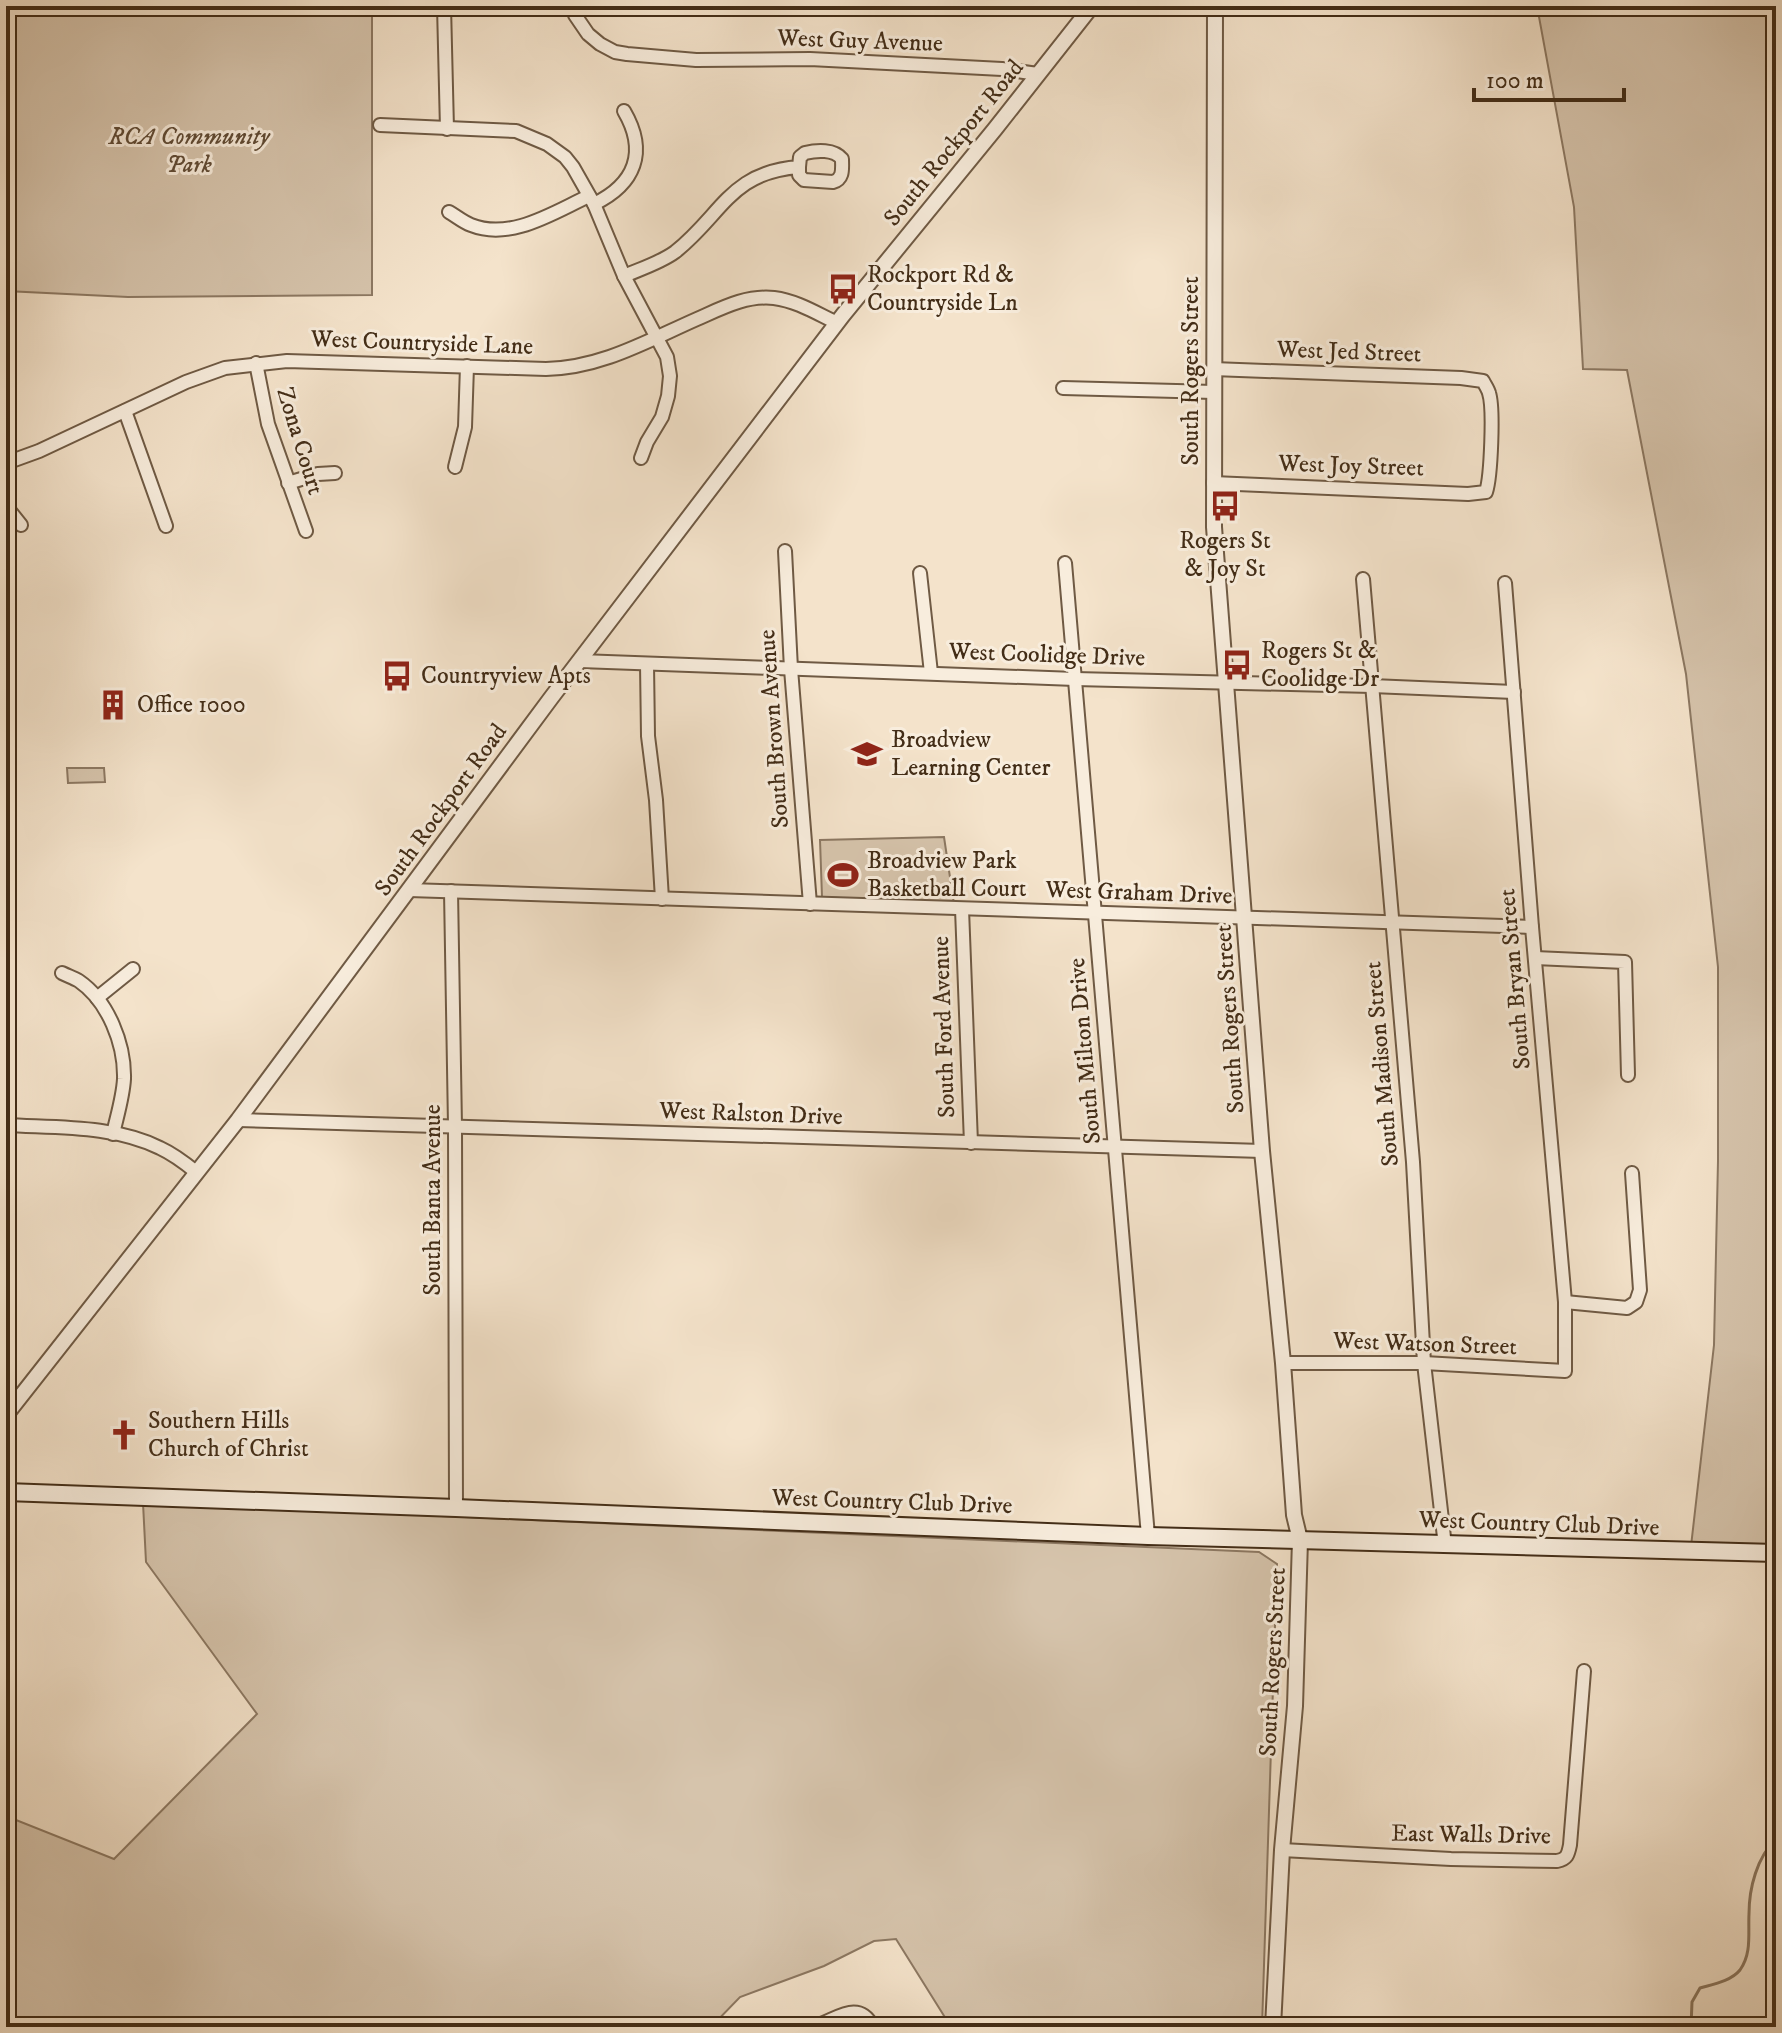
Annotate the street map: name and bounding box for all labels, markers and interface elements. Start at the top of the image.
street label: West Guy Avenue [776,23,943,59]
scale bar [1474,52,1624,102]
street label: South Rockport Road [878,53,1030,232]
text: 100 m [1486,66,1544,96]
park label: RCA Community Park [108,122,271,180]
place label: Rockport Rd & Countryside Ln [867,260,1018,318]
bus stop icon: Rockport Rd & Countryside Ln [826,272,860,306]
street label: South Rogers Street [1176,276,1206,466]
street label: West Countryside Lane [309,324,534,362]
street label: West Jed Street [1275,334,1422,370]
street label: Zona Court [269,384,331,499]
street label: West Joy Street [1277,448,1425,484]
bus stop icon: Rogers St & Joy St [1208,489,1242,523]
place label: Rogers St & Joy St [1179,526,1271,584]
street label: South Brown Avenue [752,629,796,829]
place label: Rogers St & Coolidge Dr [1261,636,1379,694]
street label: West Coolidge Drive [947,637,1146,673]
bus stop icon: Rogers St & Coolidge Dr [1220,648,1254,682]
bus stop icon: Countryview Apts [380,659,414,693]
place label: Countryview Apts [421,661,591,691]
building icon: Office 1000 [96,688,130,722]
place label: Office 1000 [137,690,246,720]
street label: South Rockport Road [368,718,514,902]
place label: Broadview Learning Center [891,725,1050,783]
school or university icon: Broadview Learning Center [850,737,884,771]
place label: Broadview Park Basketball Court [867,846,1027,904]
sports icon: Broadview Park Basketball Court [826,858,860,892]
street label: West Graham Drive [1044,875,1233,911]
street label: South Bryan Street [1492,887,1538,1071]
street label: South Rogers Street [1208,923,1252,1114]
street label: South Ford Avenue [926,936,962,1118]
street label: South Milton Drive [1062,956,1108,1145]
street label: South Madison Street [1358,960,1406,1168]
street label: West Ralston Drive [658,1096,843,1132]
street label: South Banta Avenue [418,1104,448,1296]
street label: West Watson Street [1331,1326,1518,1362]
place label: Southern Hills Church of Christ [148,1406,309,1464]
church icon: Southern Hills Church of Christ [107,1418,141,1452]
street label: West Country Club Drive [770,1483,1013,1521]
street label: West Country Club Drive [1417,1505,1660,1543]
street label: South Rogers Street [1253,1566,1293,1757]
street label: East Walls Drive [1391,1819,1551,1851]

